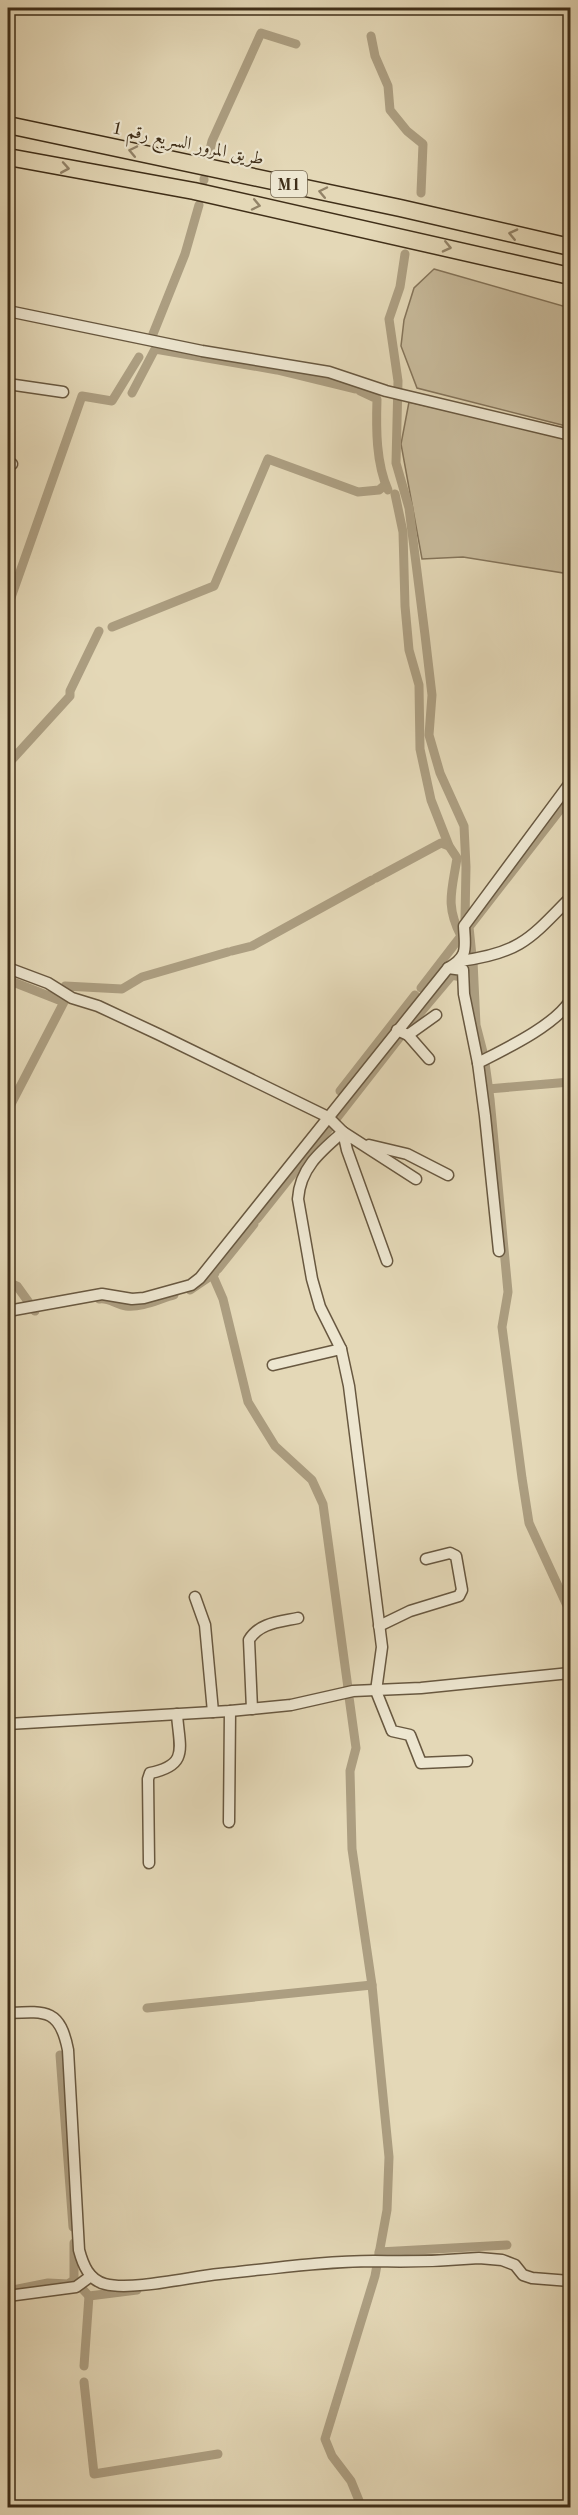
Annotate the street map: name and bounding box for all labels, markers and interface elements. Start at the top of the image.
street label: طريق المرور السريع رقم 1 [109,119,265,176]
one-way arrow [128,145,138,158]
one-way arrow [60,161,70,173]
road number: M1 [271,171,307,197]
one-way arrow [318,186,328,199]
one-way arrow [251,197,261,210]
one-way arrow [509,229,519,242]
one-way arrow [442,240,452,253]

